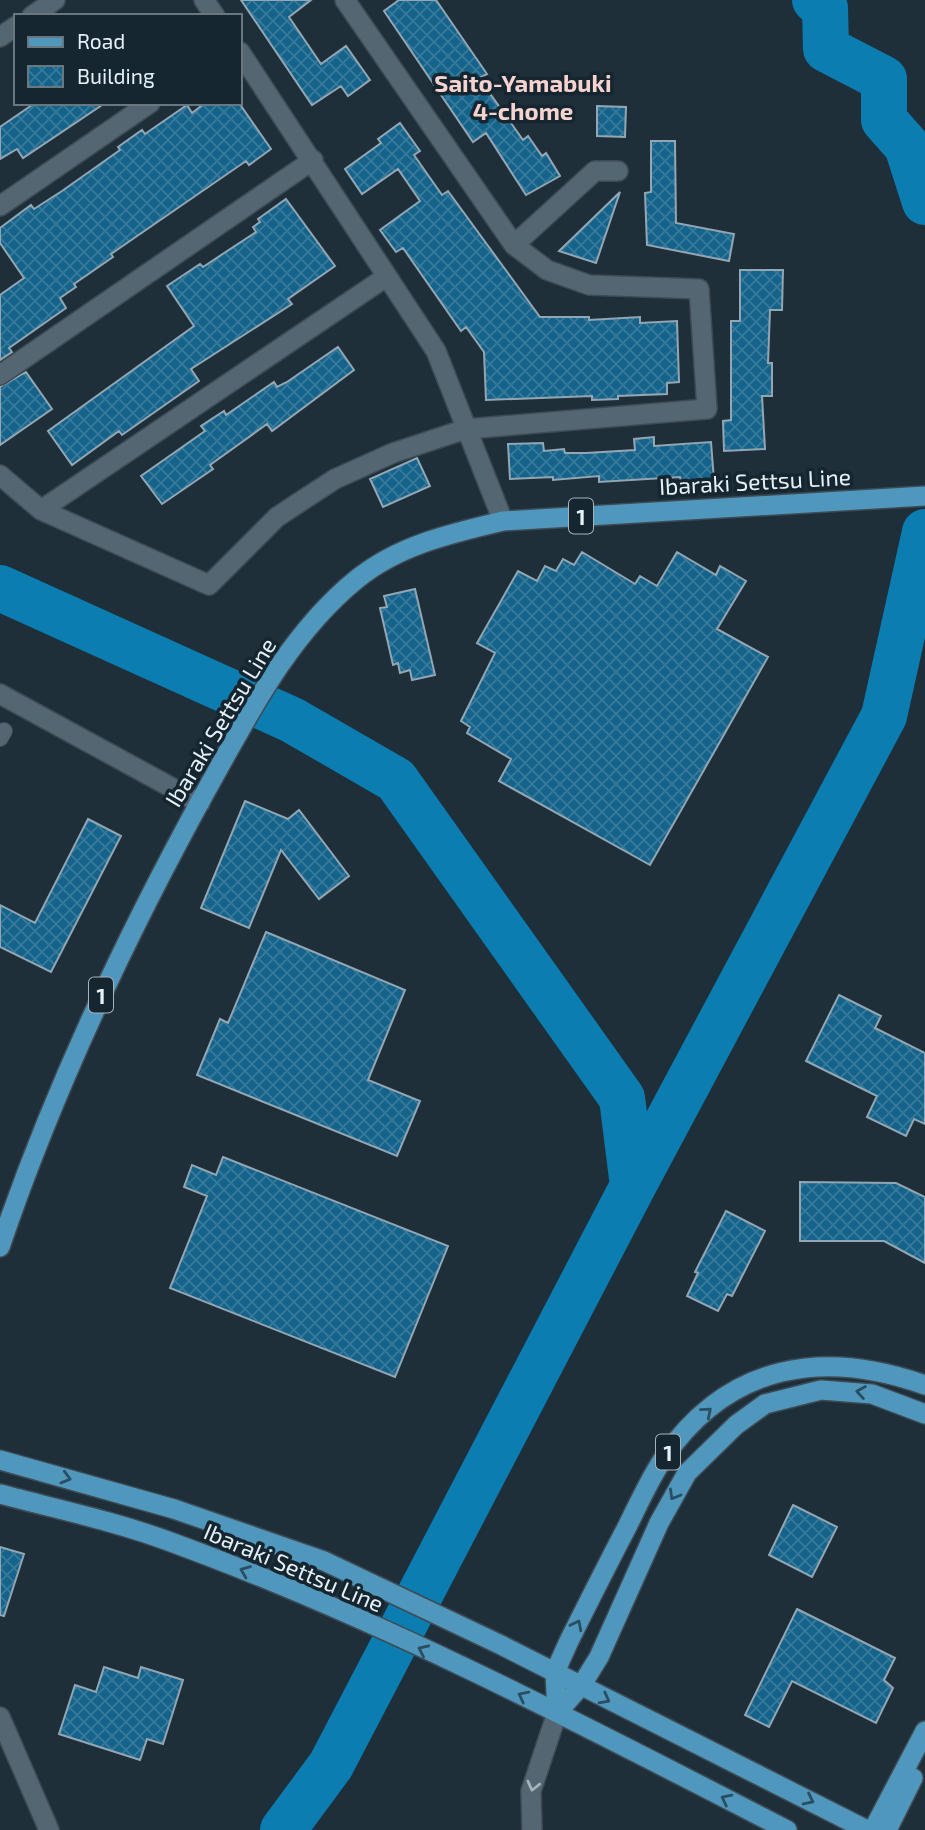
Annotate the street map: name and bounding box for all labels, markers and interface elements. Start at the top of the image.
legend [14,14,242,105]
text: Road [77,28,125,53]
text: Building [77,63,155,88]
district label: Saito-Yamabuki 4-chome [434,68,612,125]
street label: Ibaraki Settsu Line [658,462,852,500]
road number: 1 [569,498,593,534]
street label: Ibaraki Settsu Line [159,632,281,812]
road number: 1 [89,978,113,1012]
one-way arrow [855,1385,867,1400]
one-way arrow [699,1407,711,1420]
road number: 1 [656,1434,680,1470]
one-way arrow [59,1470,71,1484]
one-way arrow [669,1487,682,1500]
street label: Ibaraki Settsu Line [200,1517,388,1617]
one-way arrow [239,1566,251,1580]
one-way arrow [569,1620,582,1632]
one-way arrow [418,1644,431,1658]
one-way arrow [518,1691,530,1705]
one-way arrow [598,1691,610,1704]
one-way arrow [527,1780,541,1792]
one-way arrow [802,1792,814,1806]
one-way arrow [721,1793,733,1807]

